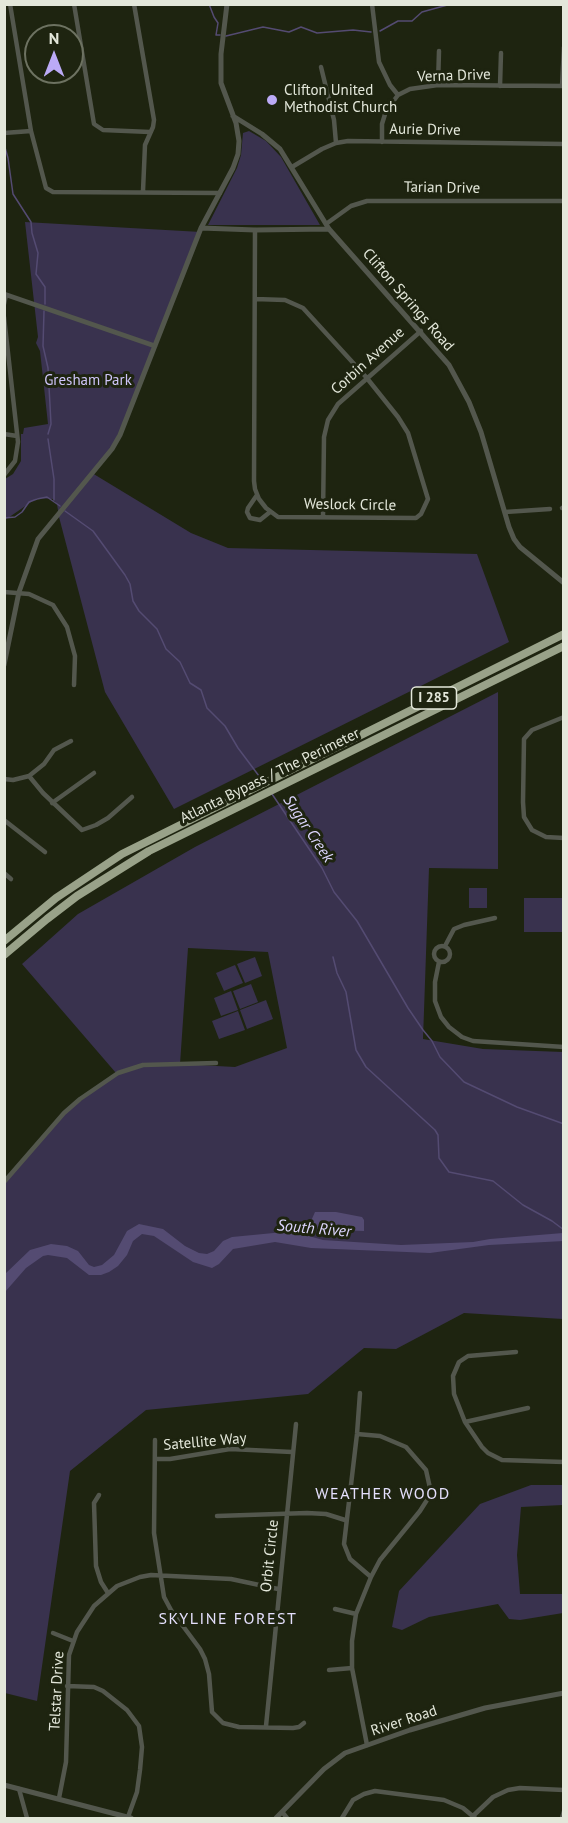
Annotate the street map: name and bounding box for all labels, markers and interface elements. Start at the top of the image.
north arrow [24,24,84,84]
text: N [49,28,59,48]
street label: Verna Drive [417,66,491,86]
place label: Clifton United Methodist Church [284,82,397,117]
marker: Clifton United Methodist Church [265,93,279,107]
street label: Aurie Drive [389,120,461,140]
street label: Tarian Drive [404,178,480,198]
street label: Clifton Springs Road [358,245,458,355]
street label: Corbin Avenue [328,323,408,399]
park label: Gresham Park [44,372,132,390]
street label: Weslock Circle [304,495,396,515]
road number: I 285 [412,687,456,709]
street label: Atlanta Bypass / The Perimeter [177,725,363,827]
water label: Sugar Creek [278,792,338,866]
water label: South River [276,1216,352,1242]
street label: Satellite Way [163,1429,247,1455]
district label: WEATHER WOOD [315,1484,451,1504]
street label: Orbit Circle [257,1519,283,1593]
district label: SKYLINE FOREST [159,1609,297,1629]
street label: Telstar Drive [46,1651,68,1731]
street label: River Road [369,1702,439,1740]

